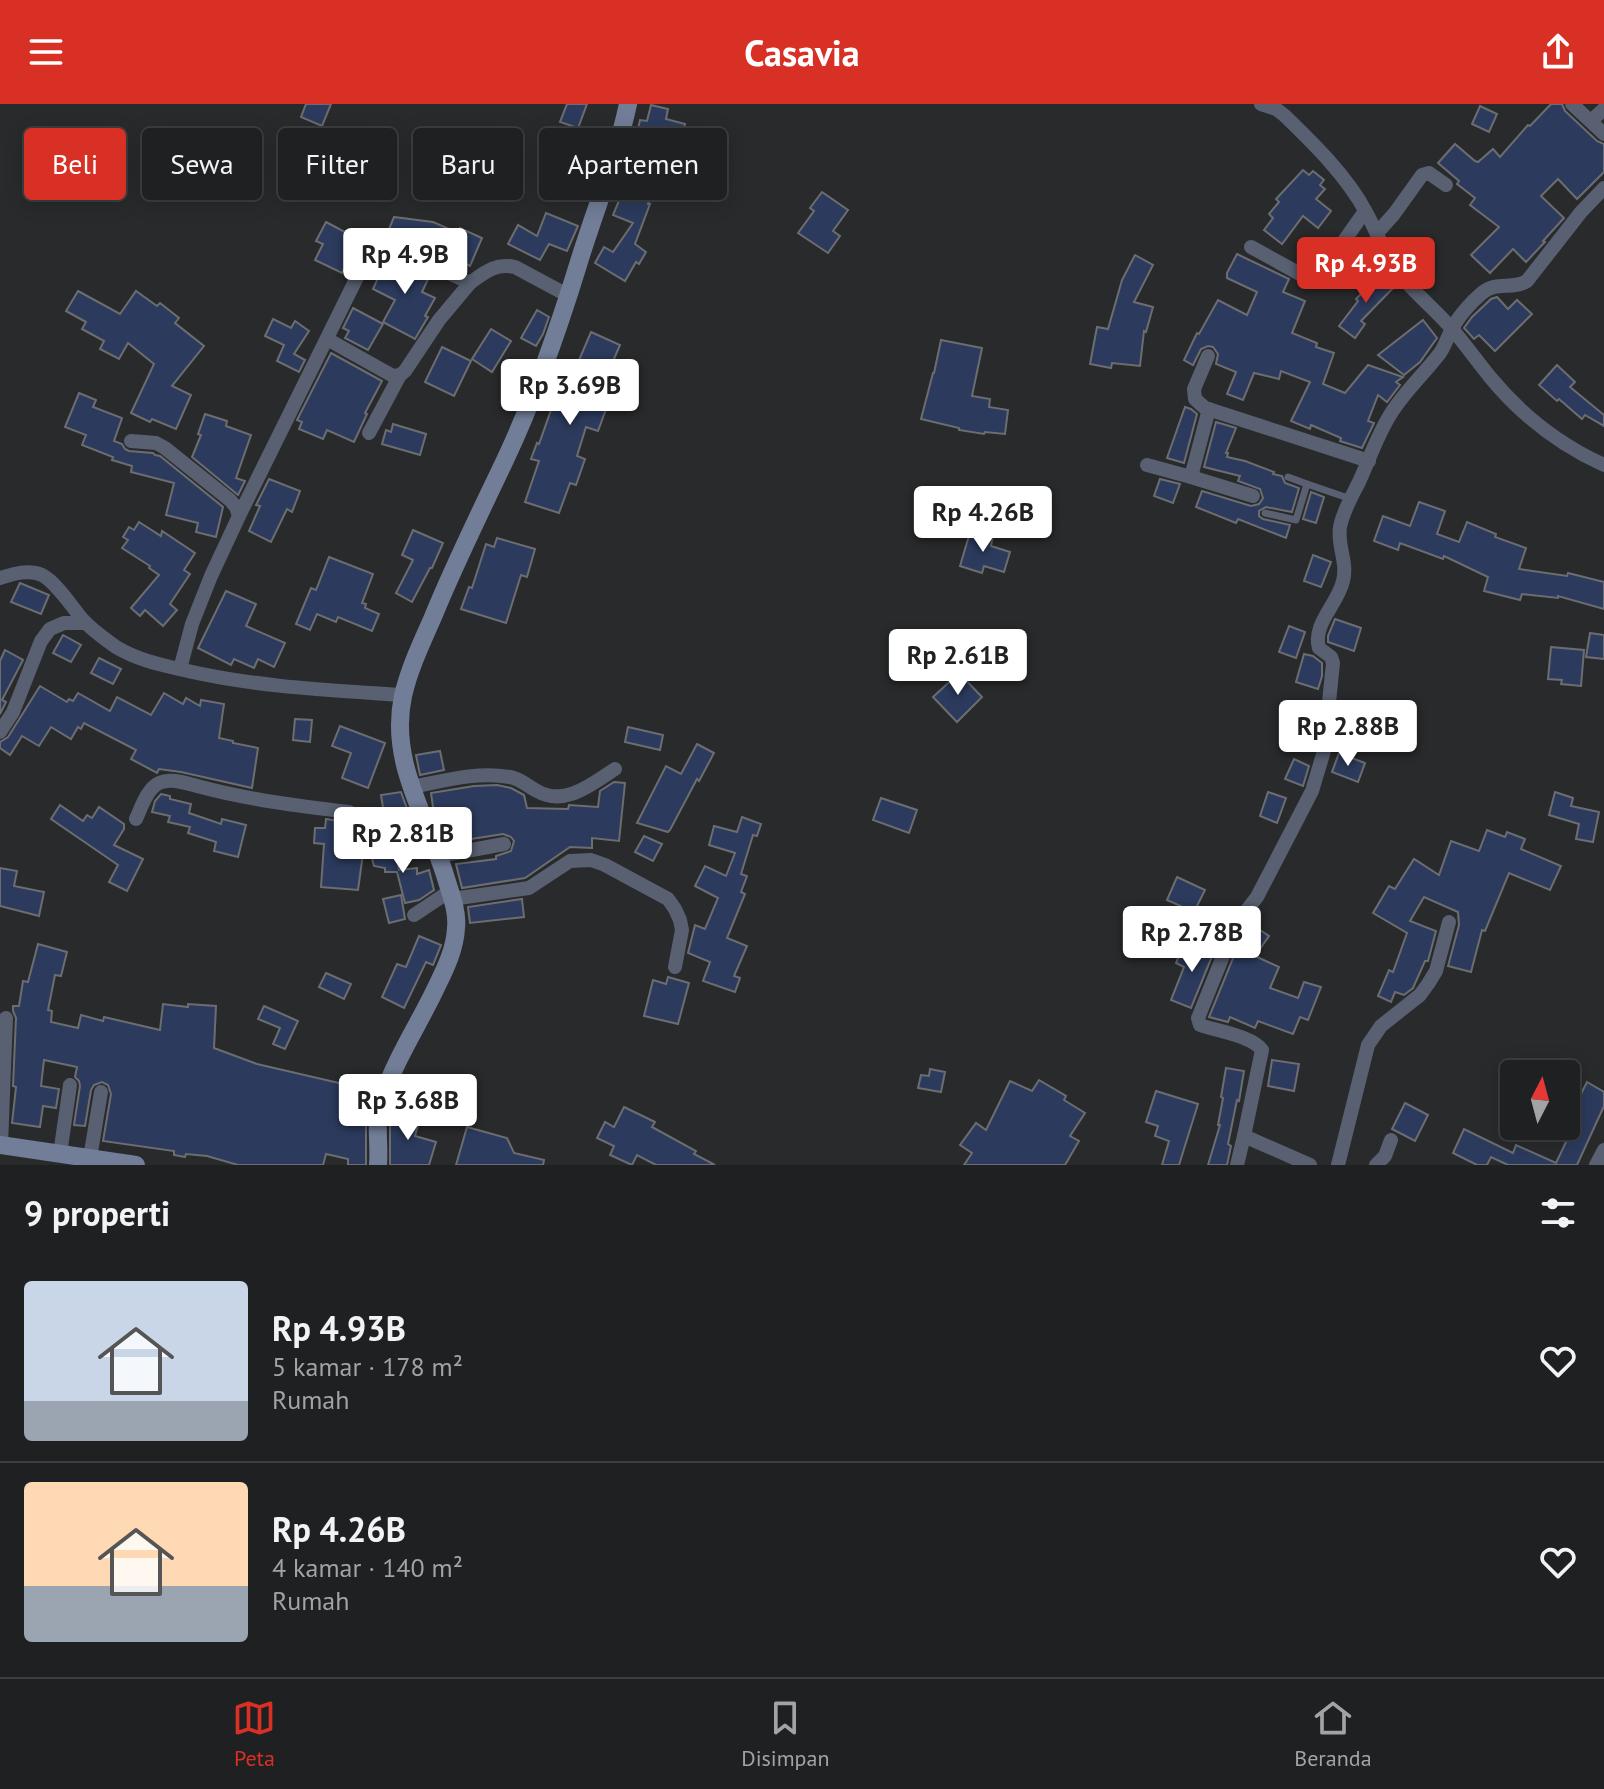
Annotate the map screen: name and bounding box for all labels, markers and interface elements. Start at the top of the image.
text: Casavia [744,29,860,76]
icon: menu [24,30,68,74]
icon: share [1536,30,1580,74]
chip: Beli [24,128,126,200]
chip: Sewa [142,128,262,200]
chip: Filter [278,128,397,200]
chip: Baru [413,128,523,200]
chip: Apartemen [539,128,727,200]
pin: Rp 4.9B [331,228,479,296]
text: Rp 4.9B [361,237,449,270]
pin: Rp 4.93B [1283,237,1449,305]
text: Rp 4.93B [1315,246,1417,279]
pin: Rp 3.69B [487,359,653,427]
text: Rp 3.69B [519,368,621,401]
pin: Rp 4.26B [900,486,1066,554]
text: Rp 4.26B [932,495,1034,528]
pin: Rp 2.61B [875,629,1041,697]
text: Rp 2.61B [907,638,1009,671]
pin: Rp 2.88B [1265,700,1431,768]
text: Rp 2.88B [1297,709,1399,742]
pin: Rp 2.81B [320,807,486,875]
text: Rp 2.81B [352,816,454,849]
pin: Rp 2.78B [1109,906,1275,974]
text: Rp 2.78B [1141,915,1243,948]
north arrow [1500,1060,1580,1140]
map controls [1500,1060,1580,1140]
pin: Rp 3.68B [325,1074,491,1142]
text: Rp 3.68B [357,1083,459,1116]
text: 9 properti [24,1191,170,1235]
icon: filters [1536,1191,1580,1235]
text: Rp 4.93B [272,1306,406,1350]
icon: home [88,1313,184,1409]
icon: heart [1536,1339,1580,1383]
text: 5 kamar · 178 m² [272,1350,463,1383]
text: Rumah [272,1383,349,1416]
text: Rp 4.26B [272,1507,406,1551]
icon: home [88,1514,184,1610]
icon: heart [1536,1540,1580,1584]
text: 4 kamar · 140 m² [272,1551,463,1584]
text: Rumah [272,1584,349,1617]
tab: Peta [232,1696,276,1772]
tab: Disimpan [741,1696,829,1772]
tab: Beranda [1294,1696,1372,1772]

